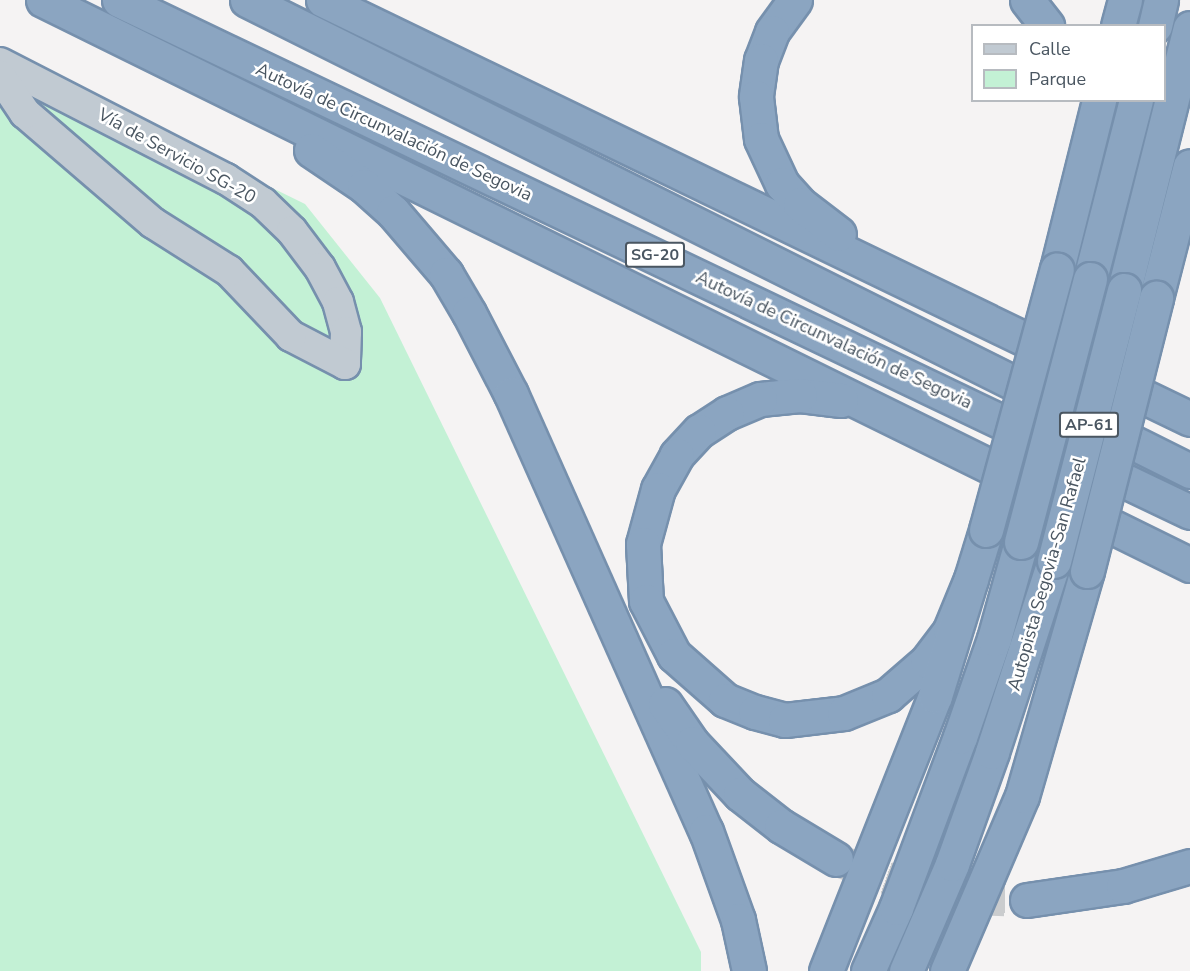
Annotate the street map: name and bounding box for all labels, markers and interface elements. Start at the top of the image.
legend [971,24,1166,102]
text: Calle [1029,37,1071,61]
street label: Autovía de Circunvalación de Segovia [252,58,536,206]
text: Parque [1029,67,1086,91]
street label: Vía de Servicio SG-20 [94,104,260,208]
road number: SG-20 [624,242,686,268]
street label: Autovía de Circunvalación de Segovia [692,266,976,414]
road number: AP-61 [1058,412,1120,438]
street label: Autopista Segovia-San Rafael [1003,455,1091,693]

